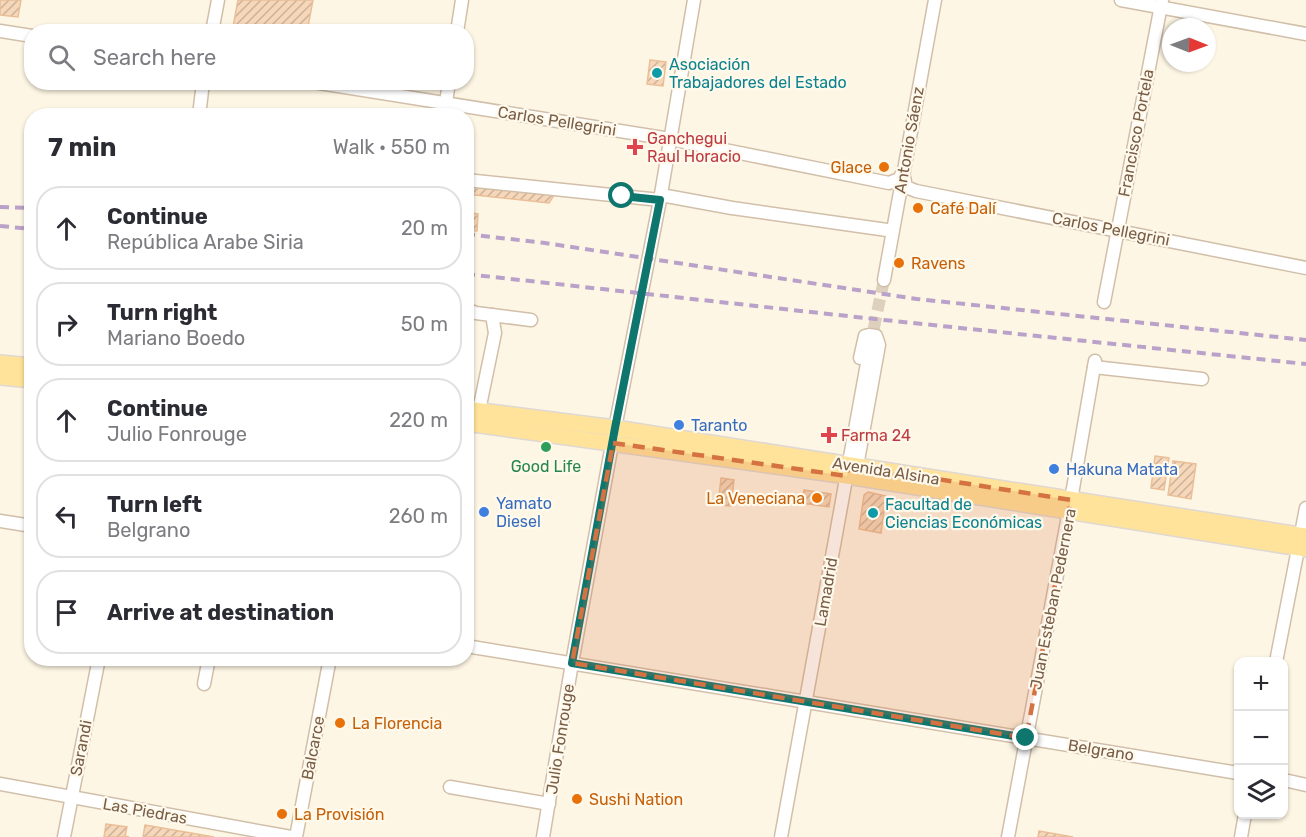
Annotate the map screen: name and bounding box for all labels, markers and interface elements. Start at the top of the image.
north arrow [1162,18,1216,72]
search box [24,24,474,90]
icon: search [45,41,78,74]
text: Search here [93,44,216,71]
place label: Asociación Trabajadores del Estado [669,55,847,92]
marker: Asociación Trabajadores del Estado [650,66,664,80]
street label: Francisco Portela [1114,67,1158,199]
street label: Antonio Sáenz [890,85,928,195]
street label: Carlos Pellegrini [496,102,618,140]
place label: Ganchegui Raul Horacio [647,129,741,166]
text: 7 min [48,132,116,163]
text: Walk · 550 m [333,135,450,159]
marker: Ganchegui Raul Horacio [628,140,642,154]
place label: Glace [831,158,872,177]
marker: Glace [877,160,891,174]
route start [608,182,634,208]
place label: Café Dalí [930,199,997,218]
marker: Café Dalí [911,201,925,215]
text: Continue [107,203,208,230]
street label: Carlos Pellegrini [1050,208,1172,250]
icon: ahead [50,212,83,245]
text: 20 m [401,216,448,240]
text: República Arabe Siria [107,230,304,254]
place label: Ravens [911,254,966,273]
marker: Ravens [892,256,906,270]
text: Turn right [107,299,217,326]
icon: right [50,308,83,341]
text: 50 m [401,312,448,336]
text: Mariano Boedo [107,326,245,350]
text: Continue [107,395,208,422]
icon: ahead [50,404,83,437]
text: 220 m [389,408,448,432]
place label: Taranto [691,416,747,435]
marker: Taranto [672,418,686,432]
text: Julio Fonrouge [107,422,247,446]
place label: Farma 24 [841,426,911,445]
marker: Farma 24 [822,428,836,442]
marker: Good Life [539,440,553,454]
street label: Avenida Alsina [831,453,941,489]
place label: Good Life [511,457,581,476]
place label: Hakuna Matata [1066,460,1178,479]
marker: Hakuna Matata [1047,462,1061,476]
place label: La Veneciana [706,489,805,508]
text: Turn left [107,491,202,518]
marker: La Veneciana [810,491,824,505]
place label: Yamato Diesel [496,494,552,531]
place label: Facultad de Ciencias Económicas [885,495,1042,532]
icon: left [50,500,83,533]
text: 260 m [389,504,448,528]
marker: Yamato Diesel [477,505,491,519]
marker: Facultad de Ciencias Económicas [866,506,880,520]
street label: Juan Esteban Pedernera [1026,507,1080,691]
text: Belgrano [107,518,190,542]
street label: Lamadrid [811,556,841,628]
icon: arrive [50,596,83,629]
text: Arrive at destination [107,599,334,626]
map controls [1234,657,1288,819]
button: + [1234,657,1288,711]
street label: Julio Fonrouge [542,682,578,796]
button: − [1234,711,1288,765]
street label: Balcarce [297,714,329,782]
place label: La Florencia [352,714,442,733]
marker: La Florencia [333,716,347,730]
street label: Sarandi [66,718,96,778]
route end [1012,724,1038,750]
street label: Belgrano [1067,735,1135,765]
button: layers [1234,765,1288,819]
place label: Sushi Nation [589,790,683,809]
marker: Sushi Nation [570,792,584,806]
street label: Las Piedras [101,794,189,828]
place label: La Provisión [294,805,385,824]
marker: La Provisión [275,807,289,821]

